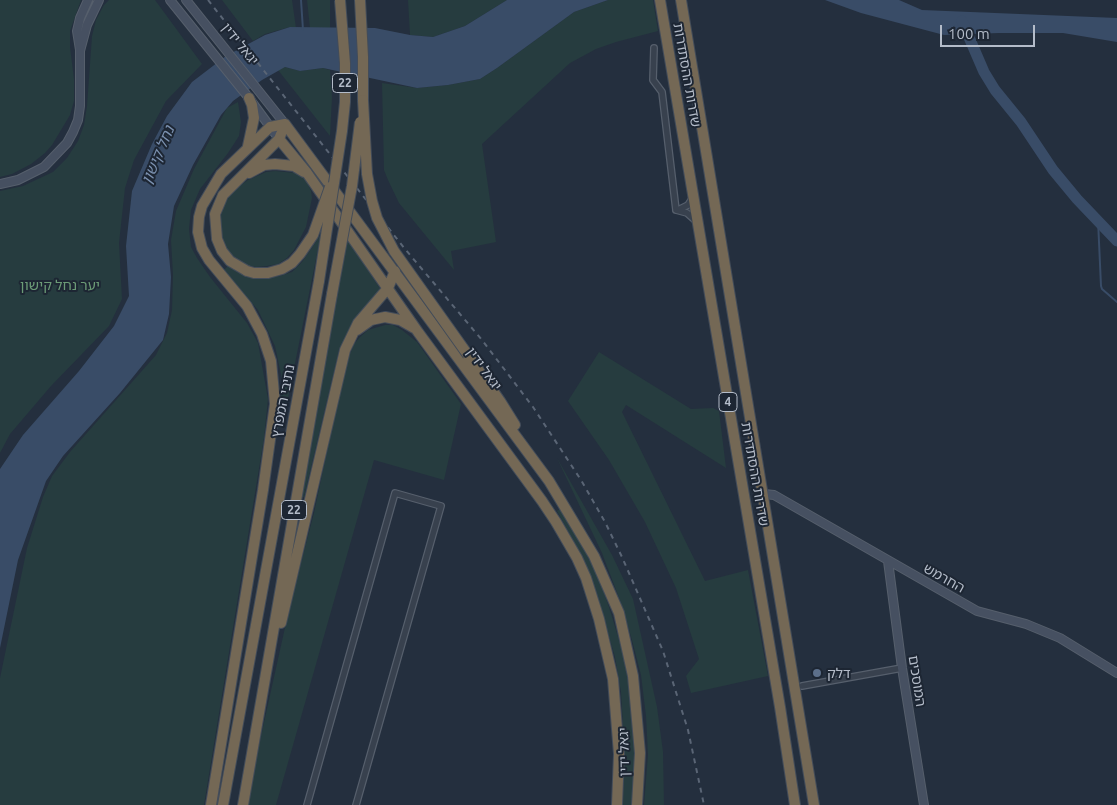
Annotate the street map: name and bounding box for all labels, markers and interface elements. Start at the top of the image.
scale bar [942,15,1037,47]
street label: יגאל ידין [218,20,262,68]
street label: שדרות ההסתדרות [670,22,704,128]
text: 100 m [948,25,990,42]
road number: 22 [332,74,358,92]
water label: נחל קישון [138,123,178,187]
park label: יער נחל קישון [20,277,100,293]
street label: יגאל ידין [463,344,505,394]
street label: נתיבי המפרץ [268,363,298,439]
road number: 4 [719,392,737,412]
street label: שדרות ההסתדרות [738,421,772,527]
road number: 22 [282,500,306,520]
street label: החרמש [920,560,968,596]
street label: המוסכים [905,654,929,708]
place label: דלק [827,665,851,681]
marker: דלק [811,667,823,679]
street label: יגאל ידין [615,727,633,777]

